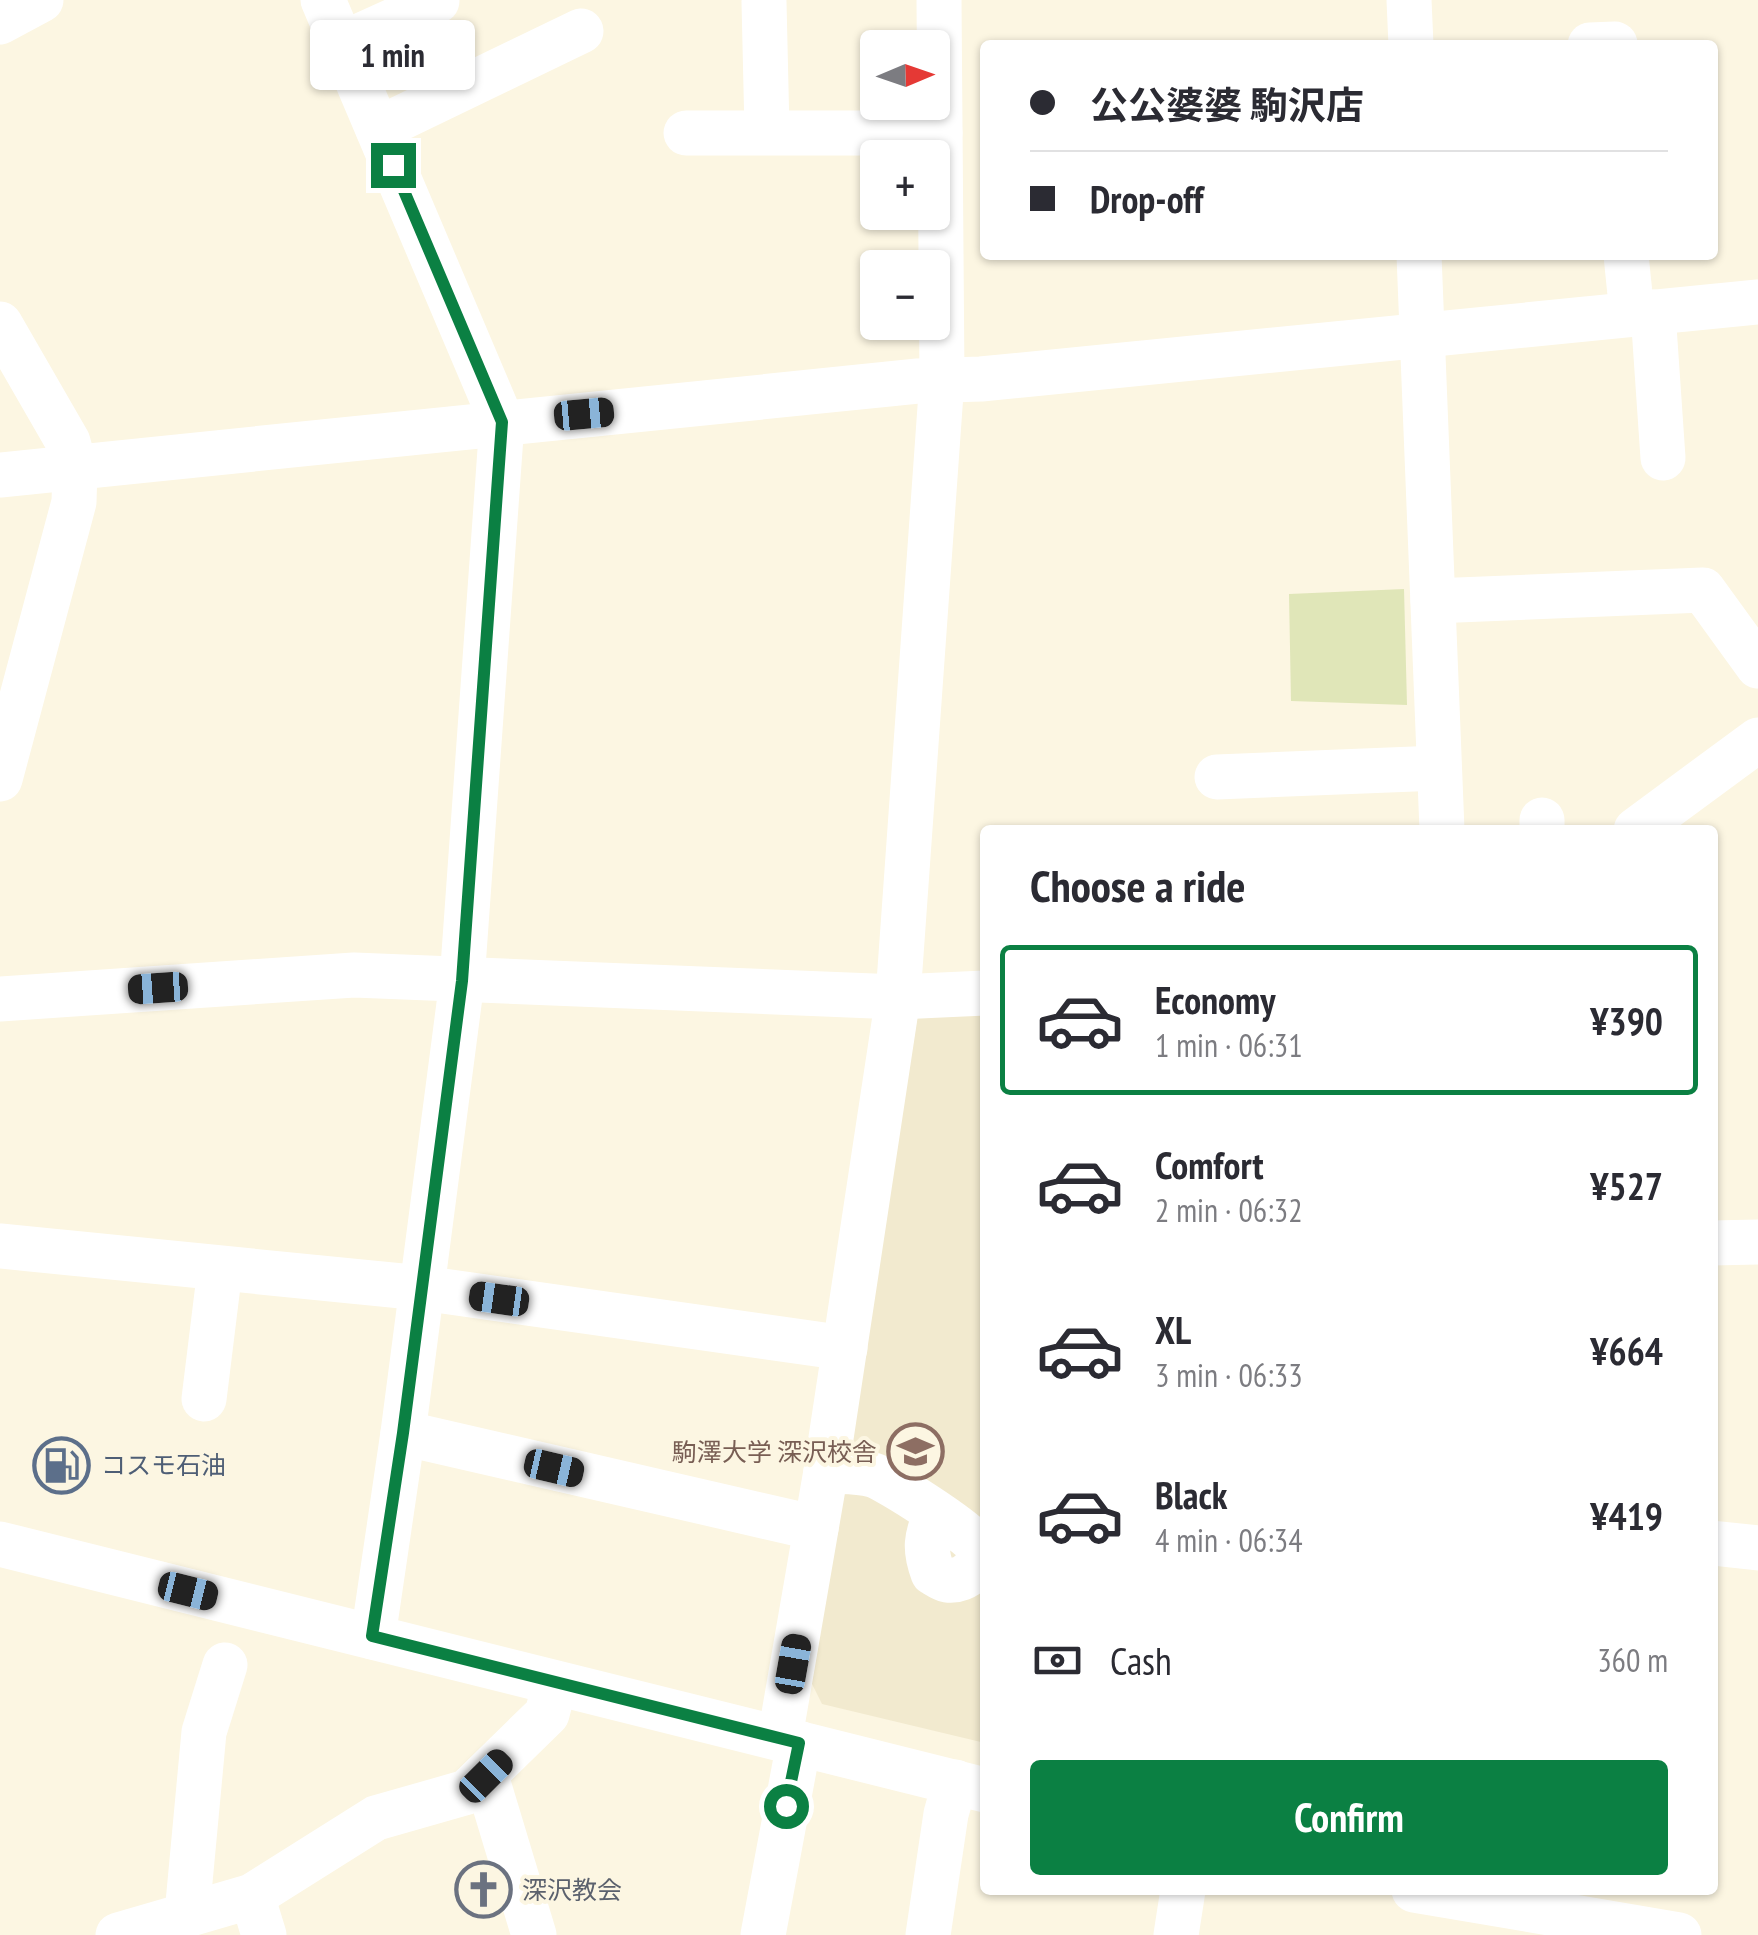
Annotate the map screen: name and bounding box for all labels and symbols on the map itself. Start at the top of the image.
callout: 1 min [310,20,476,90]
north arrow [860,30,950,120]
route end [371,143,416,188]
car [553,396,615,432]
car [127,971,189,1005]
car [467,1280,531,1318]
school or university icon: 駒澤大学 深沢校舎 [886,1422,946,1482]
fuel station icon: コスモ石油 [32,1435,92,1495]
place label: 駒澤大学 深沢校舎 [672,1436,877,1468]
car [521,1447,587,1489]
place label: コスモ石油 [101,1449,226,1481]
car [155,1569,221,1613]
car [773,1632,813,1696]
car [454,1744,518,1808]
route start [764,1784,809,1829]
church icon: 深沢教会 [453,1860,513,1920]
place label: 深沢教会 [522,1874,622,1906]

